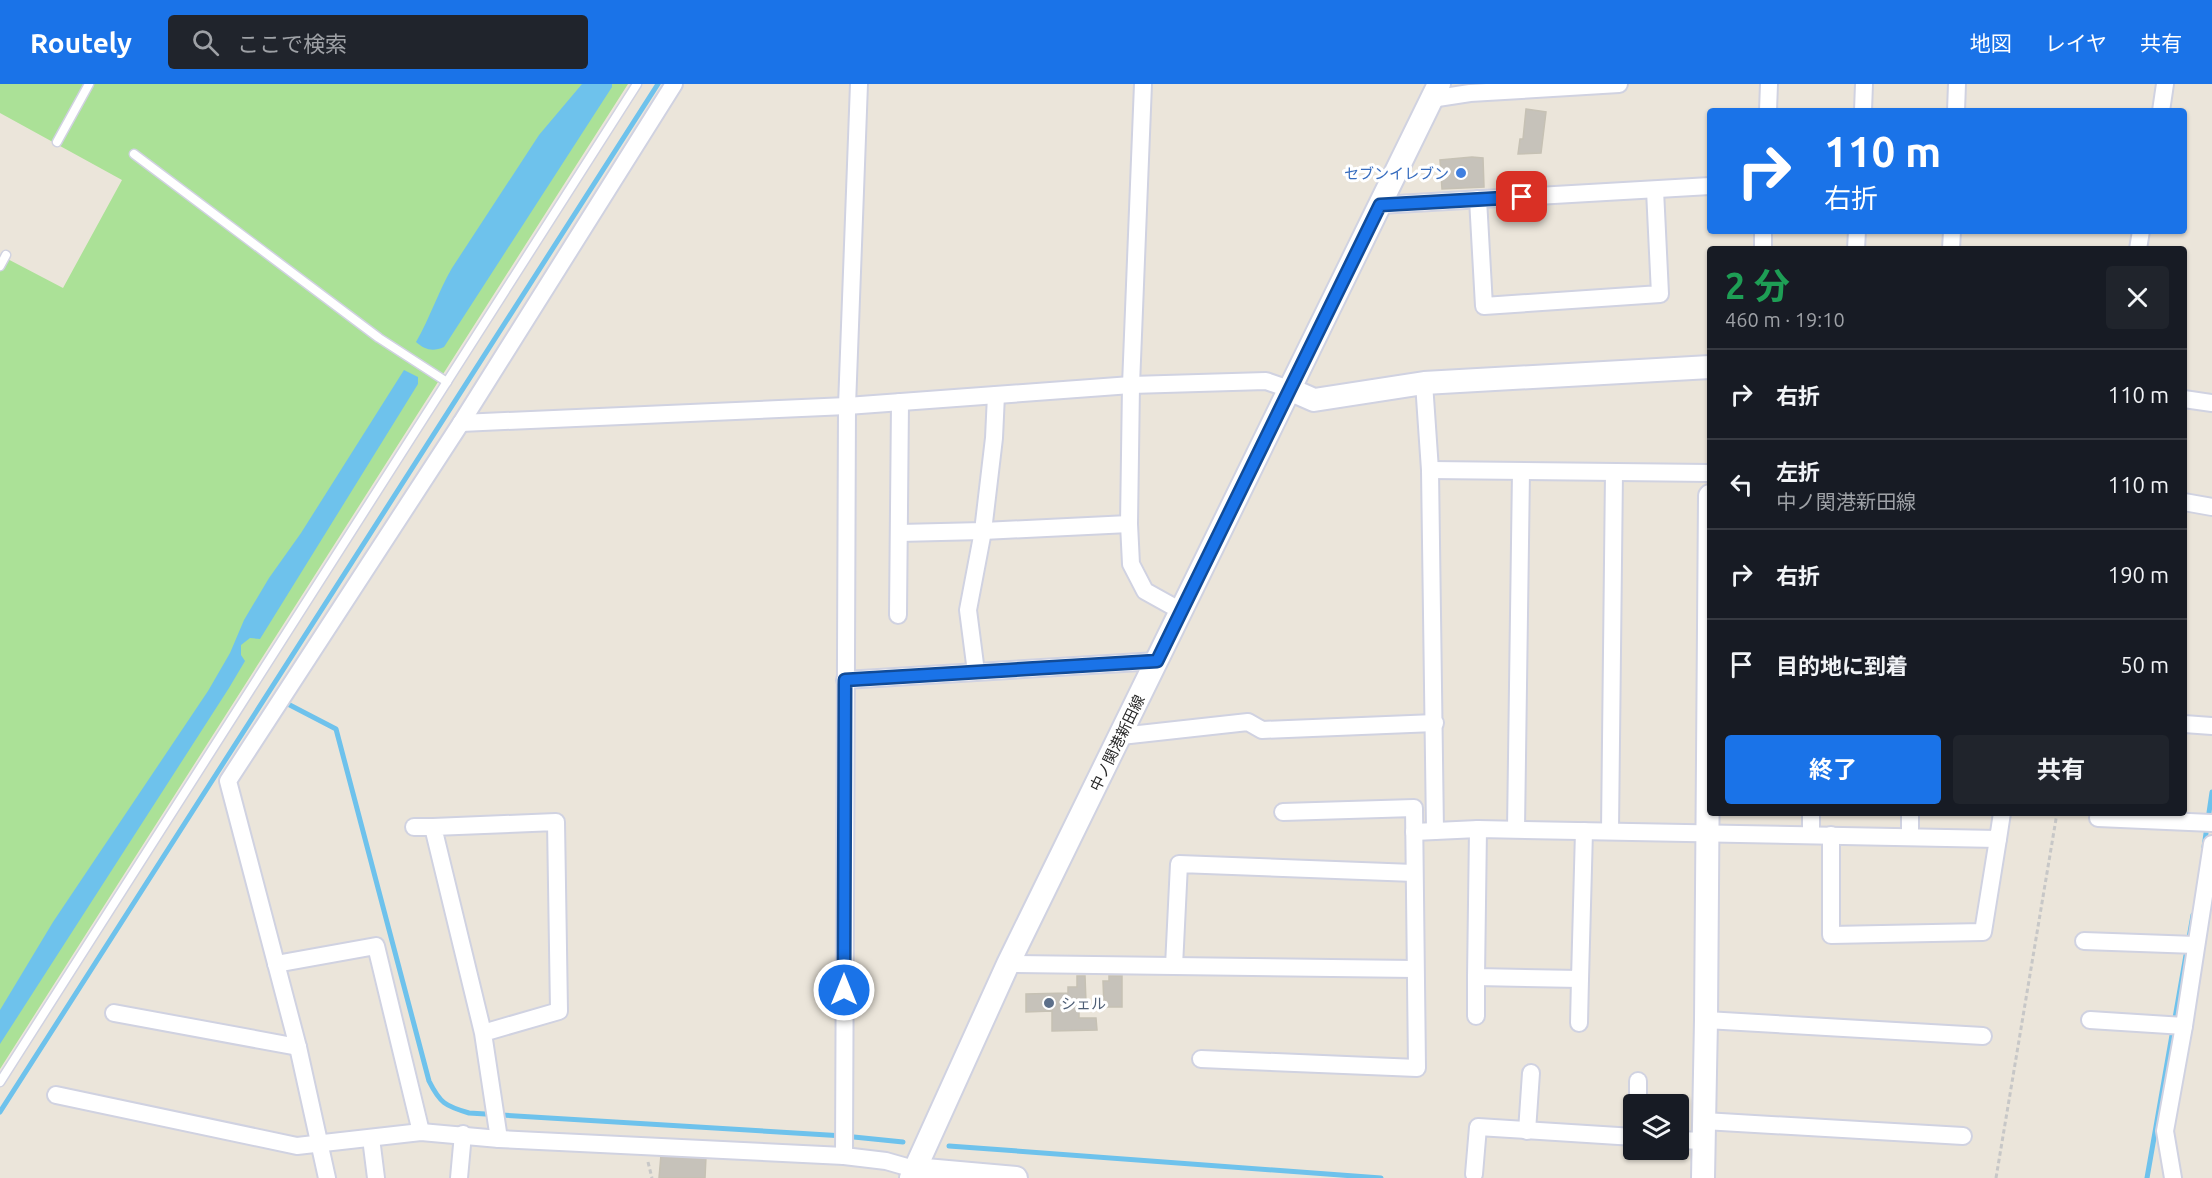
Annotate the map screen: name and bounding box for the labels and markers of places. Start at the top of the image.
place label: セブンイレブン [1344,165,1449,182]
marker: セブンイレブン [1454,166,1468,180]
pin [1496,171,1547,222]
place label: シェル [1061,995,1106,1012]
marker: シェル [1042,996,1056,1010]

